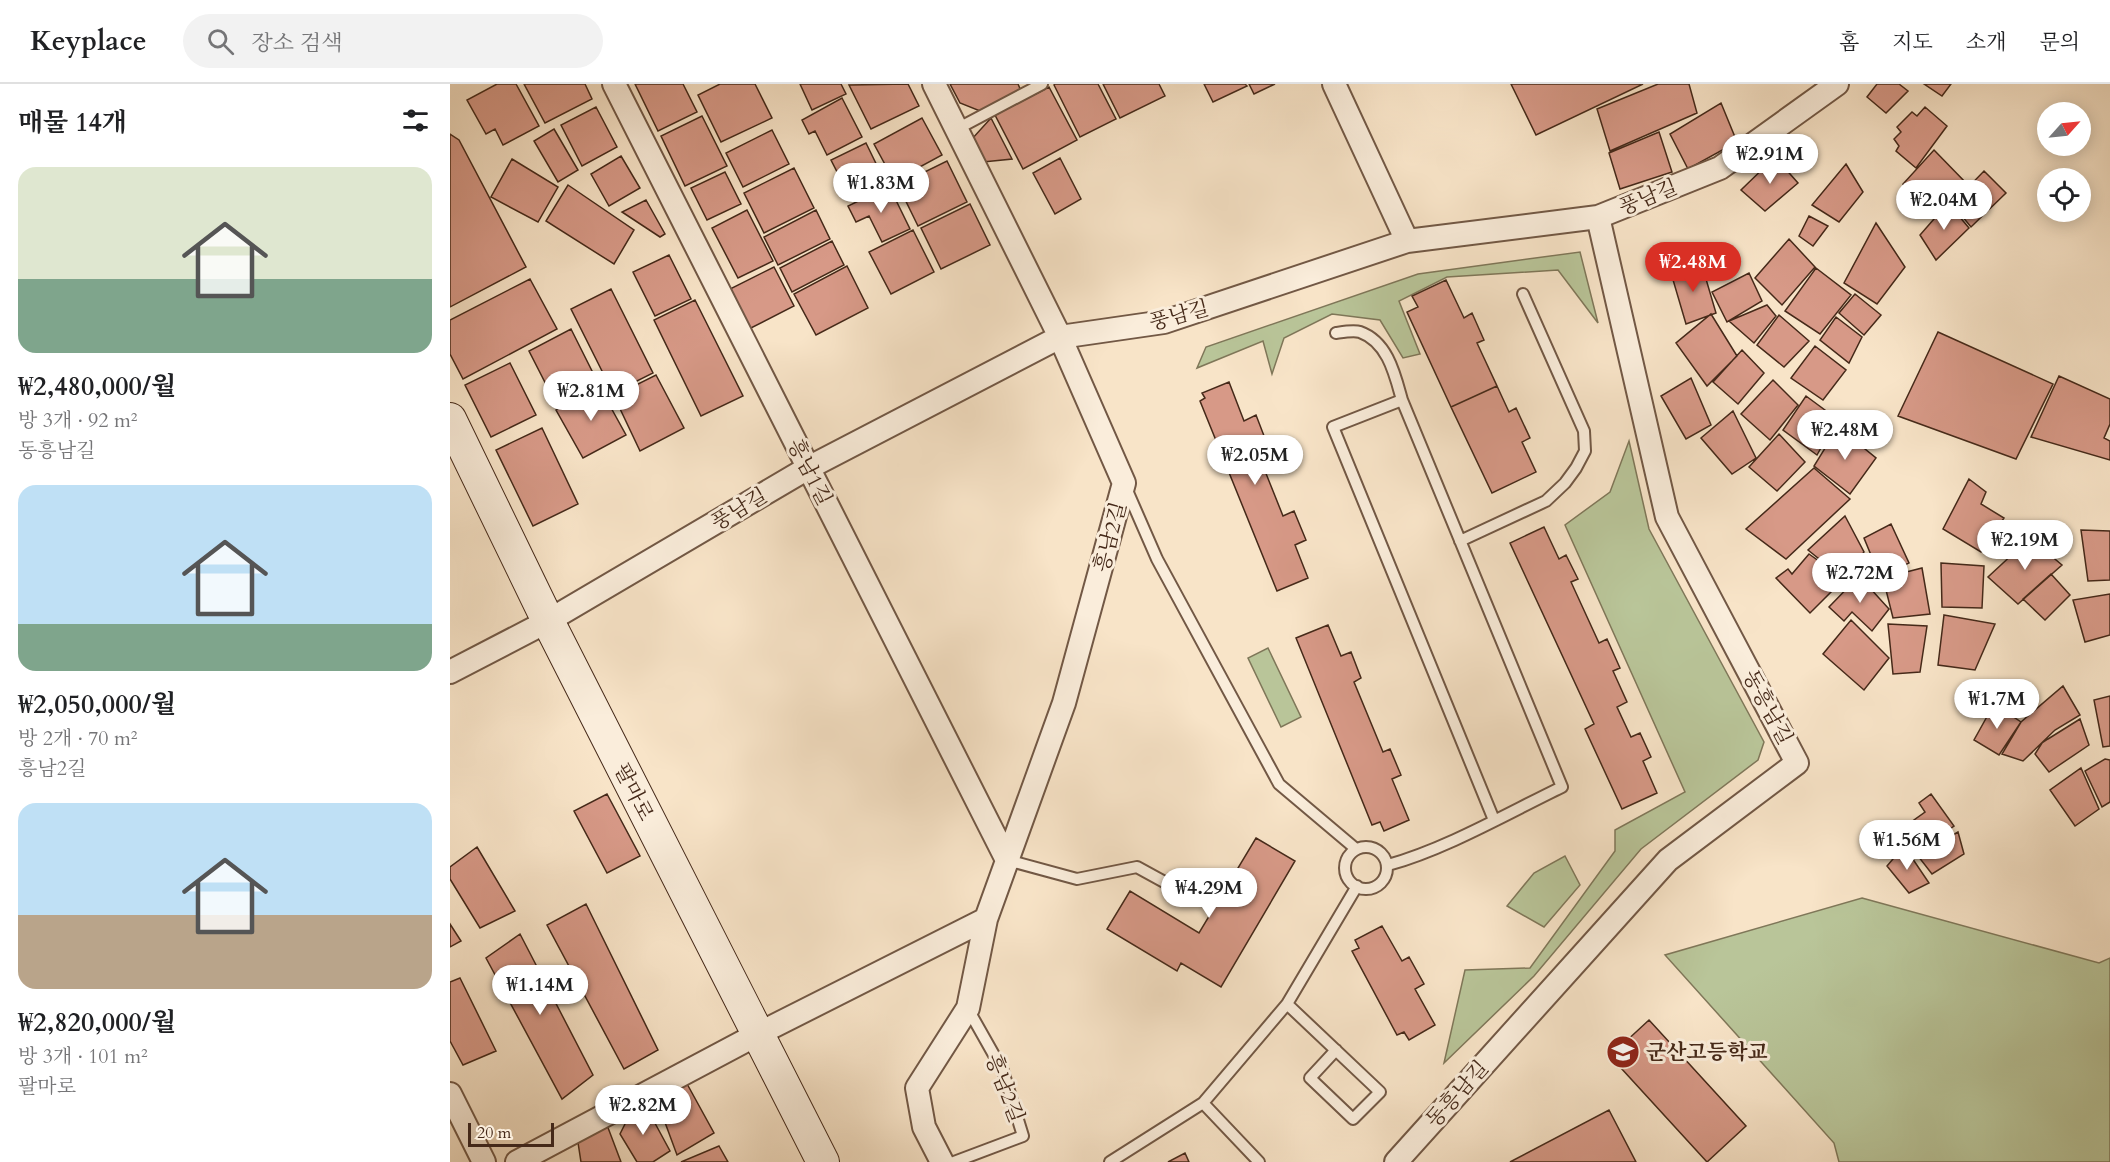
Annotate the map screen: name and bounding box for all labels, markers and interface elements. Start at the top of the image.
search box [183,14,603,68]
text: Keyplace [30,22,147,60]
icon: search [204,25,237,58]
text: 장소 검색 [252,28,343,58]
text: 홈 [1839,28,1859,57]
text: 지도 [1892,28,1933,57]
text: 소개 [1966,28,2006,57]
text: 문의 [2039,28,2080,57]
north arrow [2037,102,2091,156]
map controls [2037,102,2091,222]
icon: filters [399,104,432,137]
text: 매물 14개 [18,105,127,140]
pin: ₩2.91M [1721,134,1819,185]
text: ₩2.91M [1736,140,1804,167]
pin: ₩1.83M [832,163,930,214]
button: locate [2037,168,2091,222]
text: ₩1.83M [847,169,915,196]
street label: 풍남길 [1615,173,1682,222]
pin: ₩2.04M [1895,180,1993,231]
text: ₩2.04M [1910,186,1978,213]
icon: home [171,206,279,314]
pin: ₩2.48M [1644,242,1742,293]
text: ₩2.48M [1659,248,1727,275]
street label: 풍남길 [1146,294,1212,337]
text: ₩2,480,000/월 [18,369,176,404]
pin: ₩2.81M [542,371,640,422]
text: ₩2.81M [557,377,625,404]
text: 방 3개 · 92 m² [18,407,138,434]
pin: ₩2.48M [1796,410,1894,461]
text: ₩2.48M [1811,416,1879,443]
street label: 흥남1길 [780,434,839,511]
pin: ₩2.05M [1206,435,1304,486]
text: 동흥남길 [18,437,95,464]
text: ₩2.05M [1221,441,1289,468]
street label: 풍남길 [706,481,773,538]
street label: 흥남2길 [1087,499,1134,575]
pin: ₩2.19M [1976,520,2074,571]
icon: home [171,524,279,632]
text: ₩2.19M [1991,526,2059,553]
pin: ₩2.72M [1811,553,1909,604]
text: ₩2.72M [1826,559,1894,586]
street label: 동흥남길 [1736,665,1799,750]
pin: ₩1.7M [1955,679,2039,730]
text: ₩1.7M [1968,685,2026,712]
text: ₩2,050,000/월 [18,687,176,722]
text: 방 2개 · 70 m² [18,725,138,752]
text: 흥남2길 [18,755,86,782]
street label: 팔마로 [607,759,660,826]
pin: ₩1.56M [1858,820,1956,871]
text: ₩1.56M [1873,826,1941,853]
icon: home [171,842,279,950]
pin: ₩4.29M [1160,868,1258,919]
text: ₩4.29M [1175,874,1243,901]
pin: ₩1.14M [491,965,589,1016]
text: ₩1.14M [506,971,574,998]
text: ₩2,820,000/월 [18,1005,176,1040]
school or university icon: 군산고등학교 [1605,1034,1641,1070]
place label: 군산고등학교 [1646,1038,1768,1067]
text: 방 3개 · 101 m² [18,1043,148,1070]
street label: 흥남2길 [978,1050,1031,1127]
street label: 동흥남길 [1419,1054,1495,1134]
text: 팔마로 [18,1073,76,1100]
pin: ₩2.82M [594,1085,692,1136]
text: ₩2.82M [609,1091,677,1118]
scale bar [468,1120,554,1148]
text: 20 m [477,1122,511,1144]

